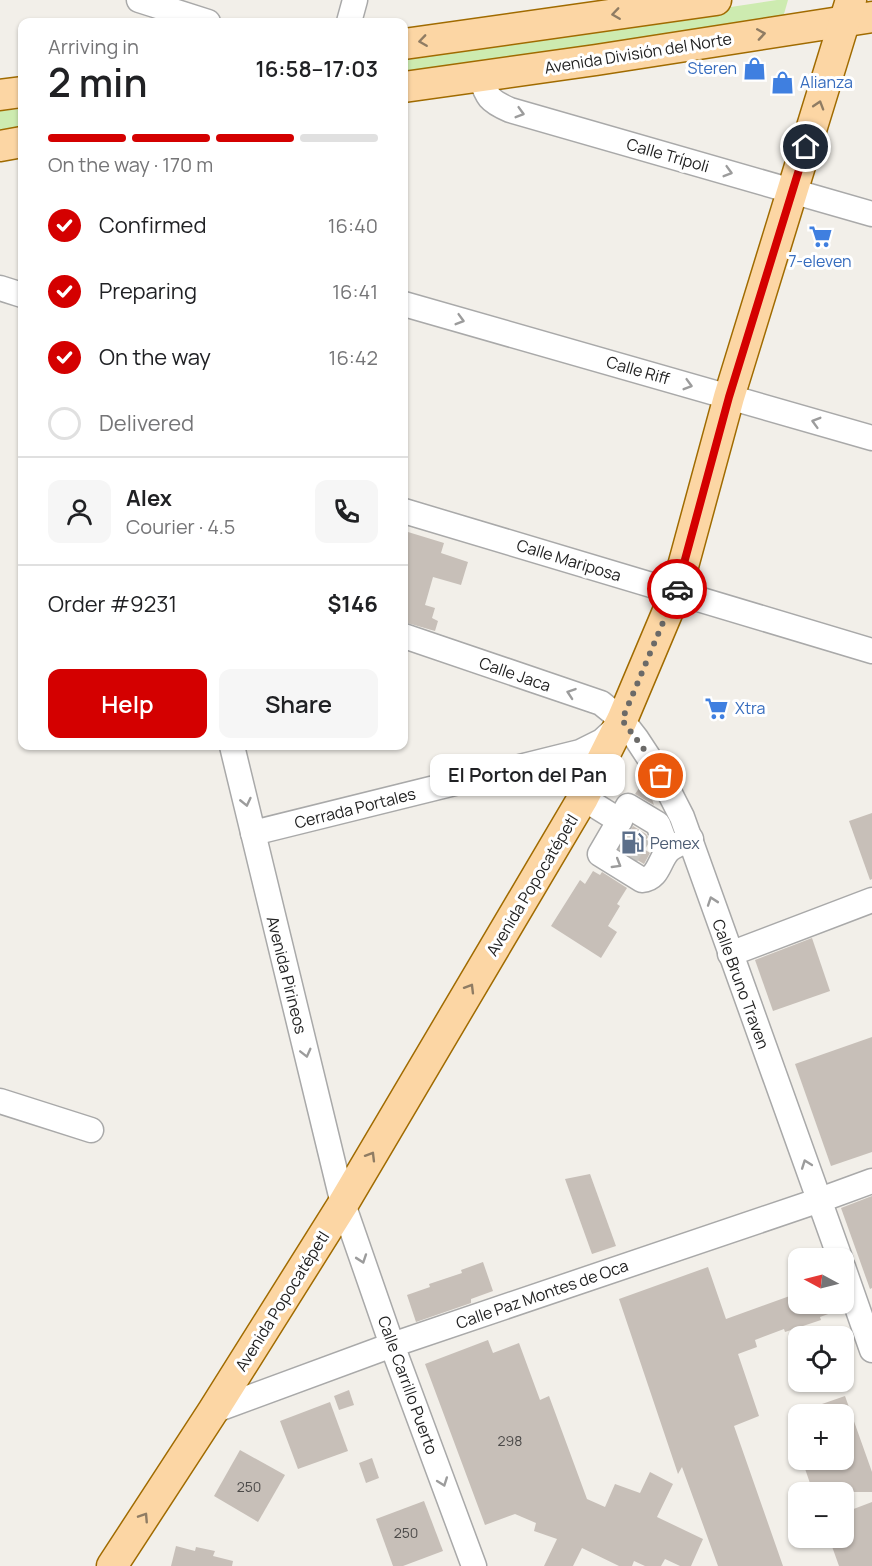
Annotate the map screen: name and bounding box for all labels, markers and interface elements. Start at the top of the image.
one-way arrow [612,7,621,20]
street label: Avenida División del Norte [543,27,733,79]
one-way arrow [756,29,766,41]
text: Arriving in [48,33,139,60]
one-way arrow [419,35,428,47]
text: 16:58–17:03 [255,54,378,84]
text: 2 min [48,55,147,109]
shop icon: Steren [742,55,768,81]
place label: Steren [687,57,737,79]
shop icon: Alianza [769,69,795,95]
place label: Alianza [800,71,853,93]
one-way arrow [812,100,824,111]
one-way arrow [514,106,525,118]
pin [780,121,831,172]
icon: home [789,130,822,163]
street label: Calle Trípoli [624,133,712,177]
text: On the way · 170 m [48,151,213,178]
one-way arrow [723,164,733,177]
icon: check [48,209,81,242]
text: Confirmed [99,210,207,240]
text: 16:40 [328,212,378,239]
supermarket icon: 7-eleven [807,223,833,249]
place label: 7-eleven [788,250,852,272]
icon: check [48,275,81,308]
text: Preparing [99,276,197,306]
text: 16:41 [332,278,378,305]
one-way arrow [454,313,465,325]
icon: check [48,341,81,374]
text: On the way [99,342,211,372]
text: 16:42 [329,344,378,371]
street label: Calle Riff [604,350,673,390]
one-way arrow [682,378,693,390]
text: Delivered [99,408,194,438]
one-way arrow [811,416,821,429]
button: person [48,480,111,543]
button: phone [315,480,378,543]
text: Alex [126,483,172,513]
text: Courier · 4.5 [126,513,235,540]
street label: Calle Mariposa [514,534,624,586]
courier [647,559,707,619]
icon: car [661,573,694,606]
text: Order #9231 [48,589,177,619]
text: $146 [327,589,378,619]
street label: Calle Jaca [476,651,554,697]
button: Help [48,669,207,738]
button: Share [219,669,378,738]
one-way arrow [566,687,577,700]
supermarket icon: Xtra [704,695,730,721]
place label: Xtra [735,697,765,719]
pin [635,750,686,801]
callout: El Porton del Pan [430,755,625,797]
icon: bag [644,759,677,792]
text: El Porton del Pan [448,761,607,788]
street label: Cerrada Portales [292,782,418,834]
one-way arrow [238,797,251,807]
street label: Avenida Popocatépetl [481,810,583,960]
fuel station icon: Pemex [619,830,645,856]
place label: Pemex [650,832,700,854]
one-way arrow [611,857,621,869]
one-way arrow [707,896,719,907]
street label: Avenida Pirineos [262,914,312,1036]
street label: Calle Bruno Traven [707,916,775,1052]
one-way arrow [463,984,474,994]
one-way arrow [299,1048,312,1058]
one-way arrow [363,1152,375,1162]
one-way arrow [801,1159,814,1170]
street label: Avenida Popocatépetl [230,1227,334,1375]
north arrow [788,1248,854,1314]
map controls [788,1248,854,1548]
one-way arrow [354,1253,367,1264]
street label: Calle Paz Montes de Oca [453,1254,631,1334]
street label: Calle Carrillo Puerto [373,1313,443,1457]
button: locate [788,1326,854,1392]
button: + [788,1404,854,1470]
house number: 298 [498,1431,522,1450]
one-way arrow [436,1475,448,1486]
house number: 250 [237,1477,261,1496]
button: − [788,1482,854,1548]
one-way arrow [137,1513,148,1524]
house number: 250 [394,1523,418,1542]

